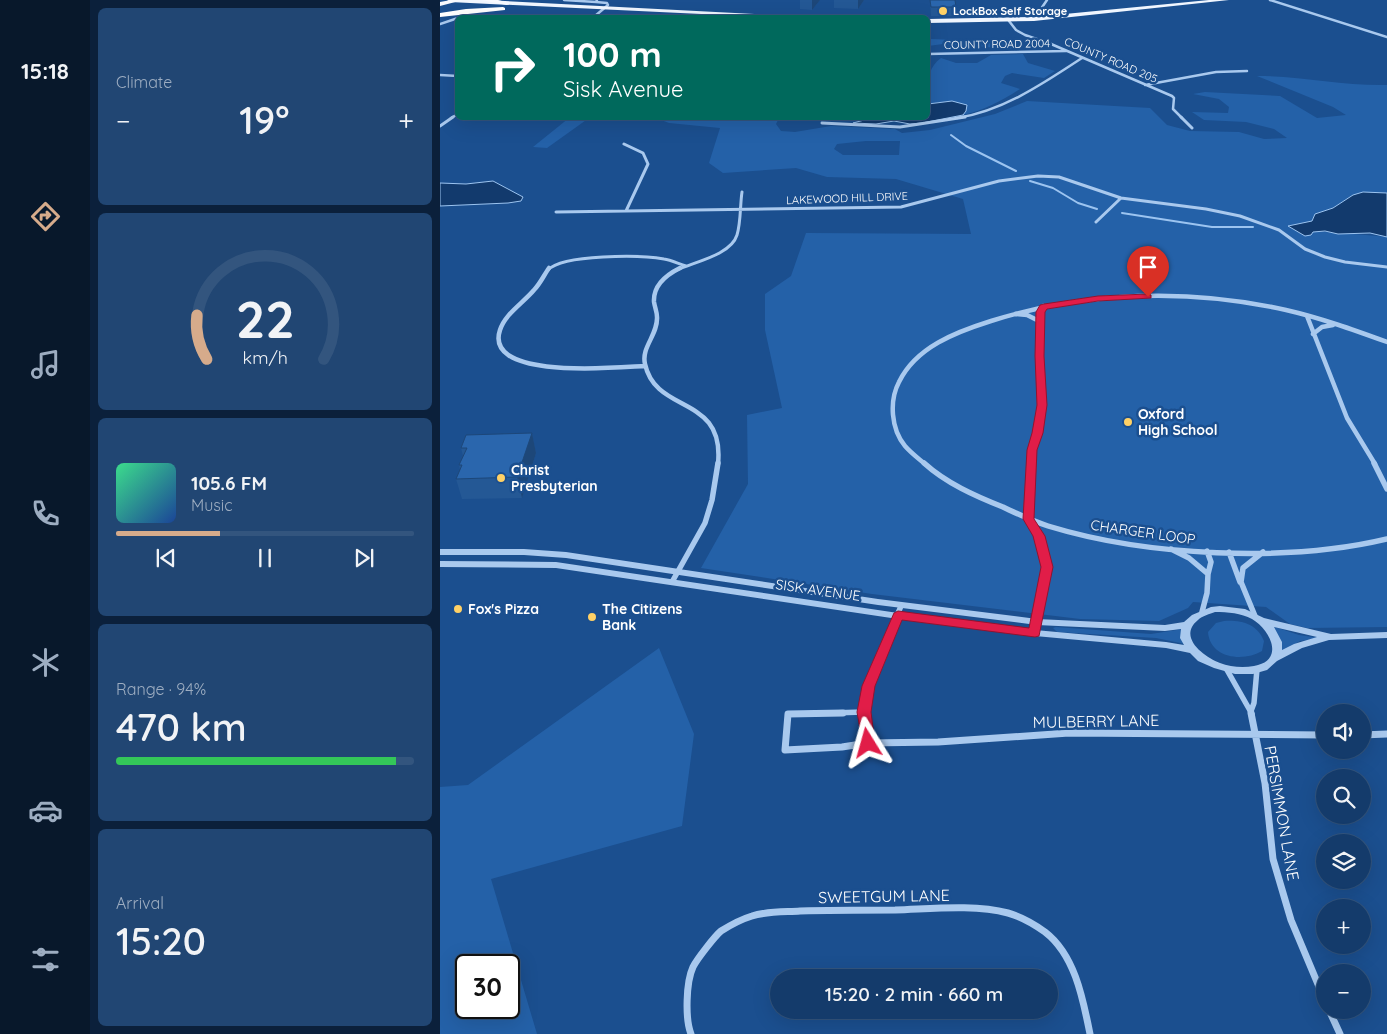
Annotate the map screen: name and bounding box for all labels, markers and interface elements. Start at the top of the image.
place label: LockBox Self Storage [953,4,1068,18]
marker: LockBox Self Storage [937,5,949,17]
text: 100 m [563,32,662,76]
street label: COUNTY ROAD 205 [1062,34,1160,86]
icon: right [480,35,545,100]
street label: COUNTY ROAD 2004 [944,36,1050,52]
text: 15:18 [21,57,69,85]
text: Climate [116,72,172,92]
text: Sisk Avenue [563,75,683,103]
text: 19° [239,96,289,144]
text: − [116,103,131,138]
text: + [398,103,414,138]
street label: LAKEWOOD HILL DRIVE [786,189,908,207]
icon: directions [28,199,63,234]
pin [1127,246,1169,297]
icon: arrive [1134,253,1162,281]
text: 22 [235,286,295,351]
text: km/h [242,346,288,368]
icon: music [28,347,63,382]
place label: Oxford High School [1138,405,1218,439]
marker: Oxford High School [1122,416,1134,428]
place label: Christ Presbyterian [511,461,598,495]
text: 105.6 FM [191,471,267,495]
marker: Christ Presbyterian [495,472,507,484]
text: Music [191,495,233,515]
icon: phone [28,496,63,531]
street label: CHARGER LOOP [1090,516,1196,548]
icon: previous [152,544,180,572]
icon: pause [251,544,279,572]
icon: next [350,544,378,572]
street label: SISK AVENUE [774,575,862,605]
place label: Fox's Pizza [468,600,539,618]
place label: The Citizens Bank [602,600,682,634]
marker: Fox's Pizza [452,603,464,615]
marker: The Citizens Bank [586,611,598,623]
icon: climate [28,645,63,680]
text: Range · 94% [116,679,206,699]
text: 470 km [116,703,247,751]
map controls [1316,704,1371,1019]
button: sound [1316,704,1371,759]
street label: MULBERRY LANE [1032,710,1160,732]
position arrow [841,716,893,768]
street label: PERSIMMON LANE [1260,744,1304,882]
button: search [1316,769,1371,824]
icon: car [28,793,63,828]
button: layers [1316,834,1371,889]
street label: SWEETGUM LANE [818,885,950,907]
text: Arrival [116,893,164,913]
button: + [1316,899,1371,954]
text: 15:20 [116,917,206,965]
icon: filters [28,942,63,977]
speed limit sign: 30 [455,954,520,1019]
button: − [1316,964,1371,1019]
text: 15:20 · 2 min · 660 m [825,982,1003,1006]

